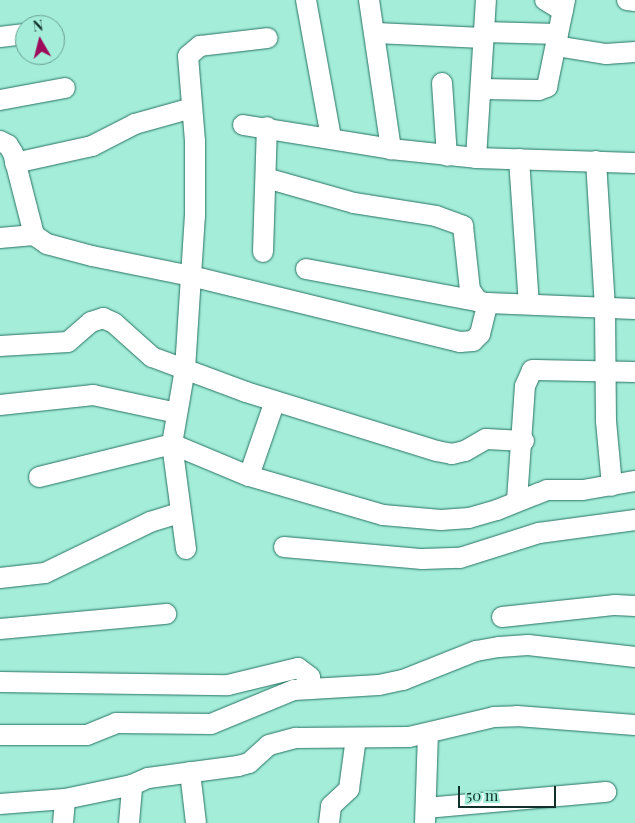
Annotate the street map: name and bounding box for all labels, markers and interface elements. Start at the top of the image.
north arrow [15,15,65,65]
text: N [32,16,44,36]
scale bar [460,776,558,808]
text: 50 m [466,785,498,805]

